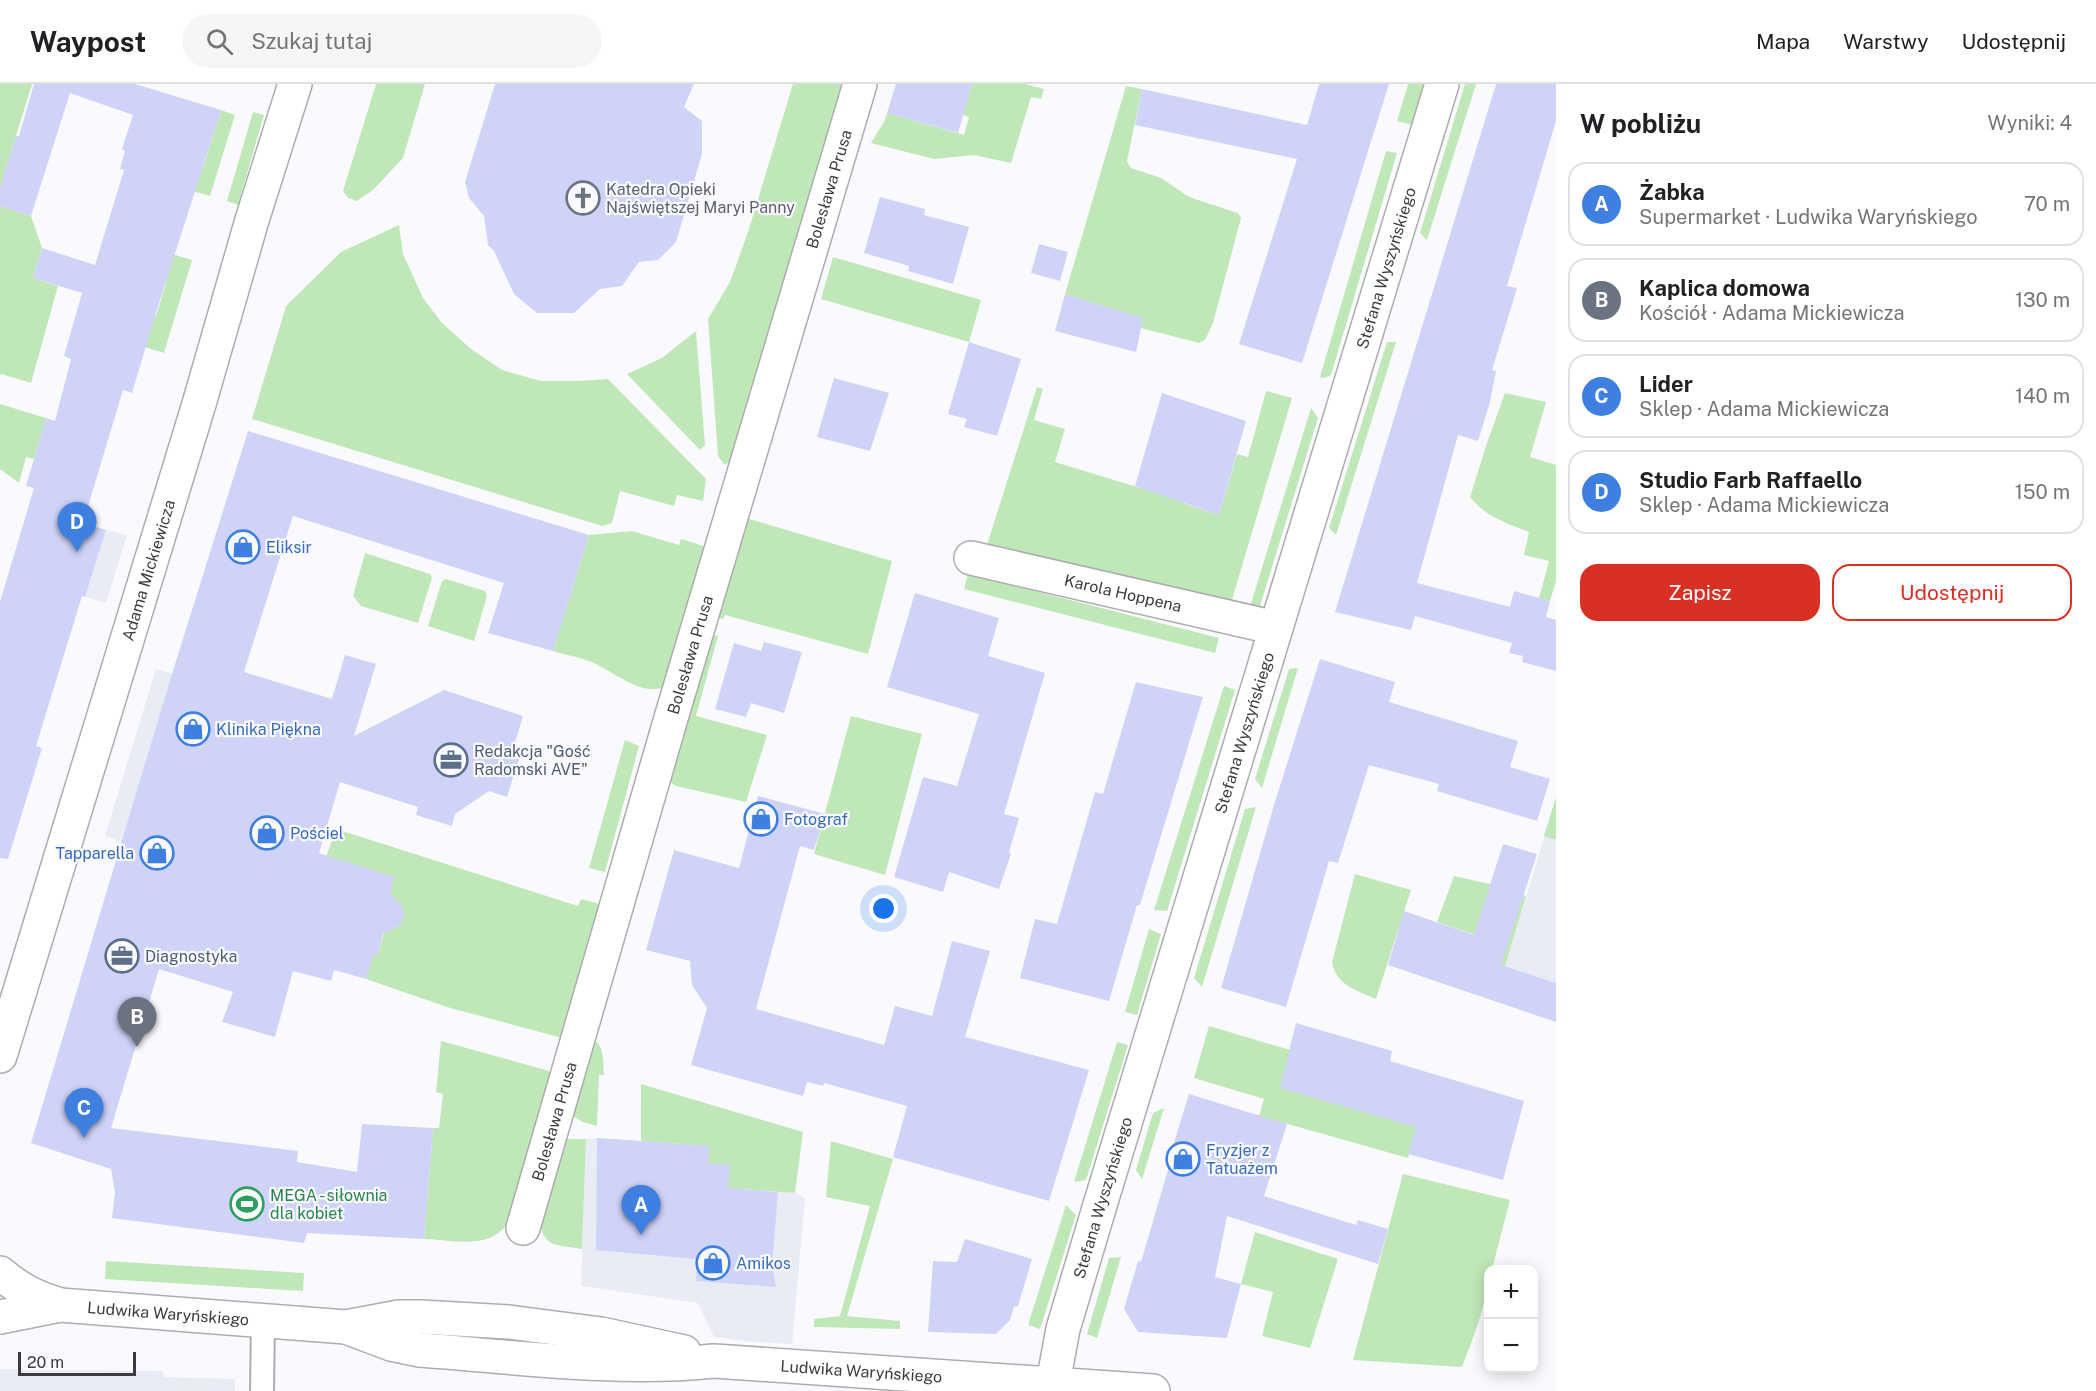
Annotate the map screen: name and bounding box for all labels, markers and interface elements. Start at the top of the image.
search box [182,14,602,68]
text: Waypost [30,25,146,58]
icon: search [203,25,236,58]
text: Szukaj tutaj [251,28,372,54]
text: Mapa [1756,29,1810,54]
text: Warstwy [1843,29,1928,54]
text: Udostępnij [1961,29,2066,54]
text: W pobliżu [1580,108,1701,139]
text: Wyniki: 4 [1988,111,2072,135]
street label: Bolesława Prusa [802,127,855,251]
text: Żabka [1639,179,1705,205]
church icon: Katedra Opieki Najświętszej Maryi Panny [565,180,601,216]
place label: Katedra Opieki Najświętszej Maryi Panny [606,180,795,217]
street label: Stefana Wyszyńskiego [1352,185,1419,351]
text: A [1594,192,1609,216]
text: 70 m [2024,192,2070,216]
text: Supermarket · Ludwika Waryńskiego [1639,205,1978,229]
text: Kaplica domowa [1639,275,1810,301]
text: B [1595,288,1608,312]
text: 130 m [2015,288,2070,312]
text: Kościół · Adama Mickiewicza [1639,301,1905,325]
text: Lider [1639,371,1693,397]
text: C [1594,384,1609,408]
text: 140 m [2015,384,2070,408]
text: Sklep · Adama Mickiewicza [1639,397,1889,421]
text: Studio Farb Raffaello [1639,467,1862,493]
text: D [1594,480,1609,504]
text: 150 m [2015,480,2070,504]
text: Sklep · Adama Mickiewicza [1639,493,1889,517]
street label: Adama Mickiewicza [118,497,179,643]
pin: D [58,502,97,552]
shop icon: Eliksir [225,529,261,565]
place label: Eliksir [266,538,312,557]
button: Zapisz [1580,564,1820,621]
button: Udostępnij [1832,564,2072,621]
street label: Karola Hoppena [1063,570,1184,616]
street label: Bolesława Prusa [663,593,717,717]
street label: Stefana Wyszyńskiego [1210,650,1278,816]
shop icon: Klinika Piękna [175,711,211,747]
place label: Klinika Piękna [216,720,321,739]
office icon: Redakcja "Gość Radomski AVE" [433,742,469,778]
place label: Redakcja "Gość Radomski AVE" [474,742,591,779]
shop icon: Fotograf [743,801,779,837]
place label: Fotograf [784,810,848,829]
shop icon: Pościel [249,815,285,851]
place label: Pościel [290,824,344,843]
shop icon: Tapparella [139,835,175,871]
place label: Tapparella [55,844,134,863]
your location [869,894,898,923]
office icon: Diagnostyka [104,938,140,974]
place label: Diagnostyka [145,947,237,966]
pin: B [118,998,156,1047]
street label: Bolesława Prusa [528,1060,580,1183]
pin: C [64,1088,104,1138]
street label: Stefana Wyszyńskiego [1069,1115,1136,1281]
shop icon: Fryzjer z Tatuażem [1165,1141,1201,1177]
place label: Fryzjer z Tatuażem [1206,1141,1278,1178]
sports icon: MEGA - siłownia dla kobiet [229,1186,265,1222]
place label: MEGA - siłownia dla kobiet [270,1186,387,1223]
pin: A [622,1186,660,1235]
shop icon: Amikos [695,1245,731,1281]
place label: Amikos [736,1254,791,1273]
map controls [1484,1265,1538,1373]
button: + [1484,1265,1538,1319]
street label: Ludwika Waryńskiego [87,1298,250,1329]
button: − [1484,1319,1538,1373]
scale bar [18,1349,136,1376]
text: 20 m [27,1353,64,1372]
street label: Ludwika Waryńskiego [780,1356,943,1386]

